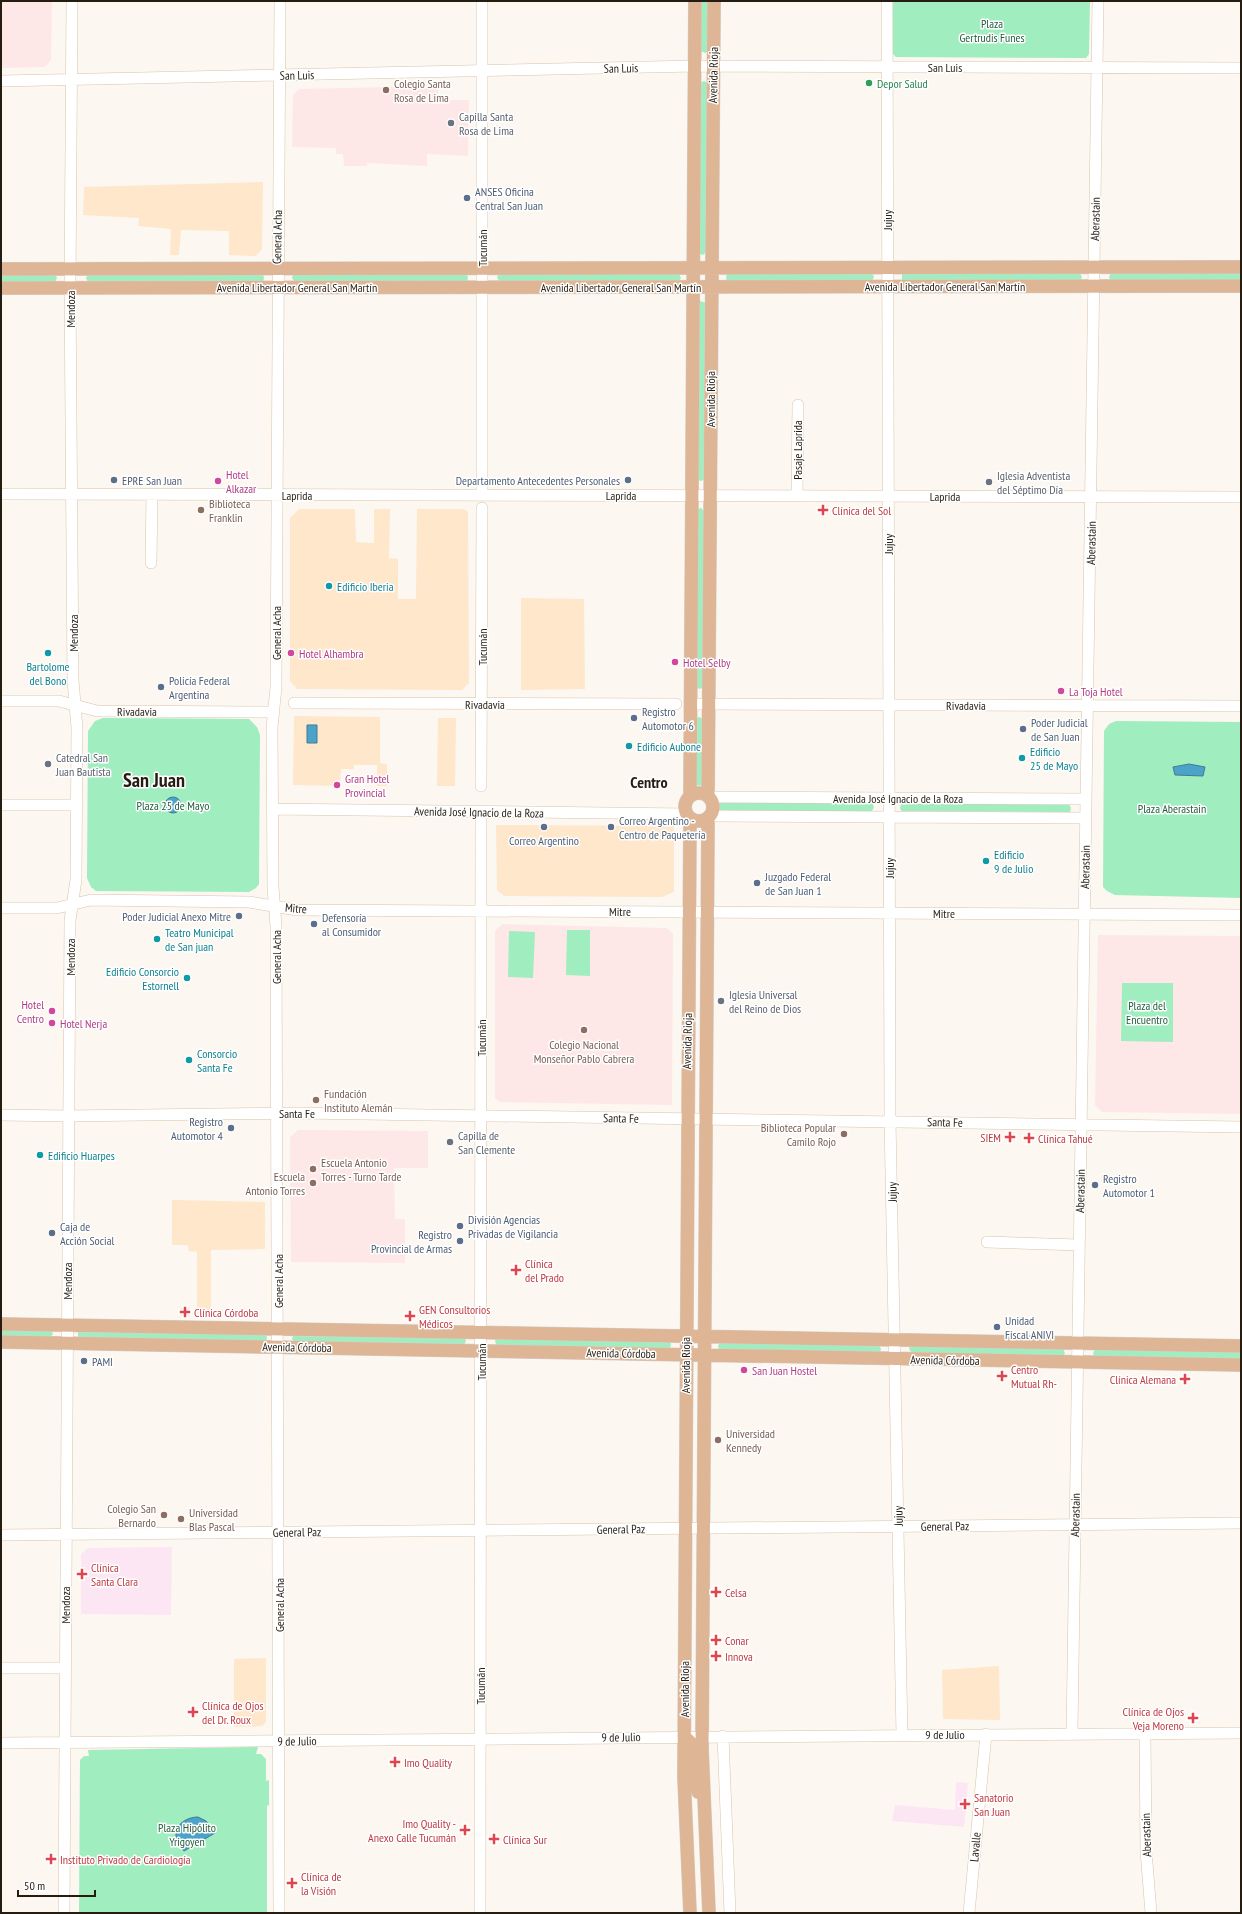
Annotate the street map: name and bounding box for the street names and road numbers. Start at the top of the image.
street label: Avenida Rioja [705,47,721,103]
street label: San Luis [604,60,638,76]
street label: San Luis [928,60,962,75]
street label: San Luis [280,67,314,83]
street label: Aberastain [1087,197,1103,241]
street label: Jujuy [880,209,895,231]
street label: General Acha [269,210,285,264]
street label: Tucumán [475,230,490,266]
street label: Avenida Libertador General San Martín [865,279,1025,294]
street label: Avenida Libertador General San Martín [217,280,377,295]
street label: Avenida Libertador General San Martín [541,280,701,295]
street label: Mendoza [63,290,78,328]
street label: Avenida Rioja [703,371,718,427]
street label: Pasaje Laprida [790,420,805,480]
street label: Laprida [282,488,313,503]
street label: Laprida [606,488,637,503]
street label: Laprida [930,489,961,504]
street label: Aberastain [1083,521,1099,565]
street label: Jujuy [881,533,896,555]
street label: General Acha [269,606,284,660]
street label: Mendoza [66,614,81,652]
street label: Tucumán [475,629,490,665]
street label: Rivadavia [465,697,505,712]
street label: Rivadavia [946,698,986,713]
street label: Rivadavia [117,704,157,719]
street label: Avenida José Ignacio de la Roza [833,791,963,806]
street label: Avenida José Ignacio de la Roza [414,803,544,821]
street label: Aberastain [1077,845,1093,889]
street label: Jujuy [882,857,897,879]
street label: Mitre [284,900,308,916]
street label: Mitre [609,904,631,919]
street label: Mitre [933,906,955,921]
street label: General Acha [269,930,284,984]
street label: Mendoza [63,938,78,976]
street label: Avenida Rioja [679,1013,695,1069]
street label: Tucumán [474,1020,489,1056]
street label: Santa Fe [279,1106,315,1121]
street label: Santa Fe [603,1110,639,1126]
street label: Santa Fe [927,1114,963,1130]
street label: Aberastain [1072,1169,1088,1213]
street label: Jujuy [884,1181,900,1203]
street label: General Acha [271,1254,286,1308]
street label: Mendoza [60,1262,75,1300]
street label: Avenida Rioja [678,1337,693,1393]
street label: Avenida Córdoba [262,1339,332,1355]
street label: Tucumán [474,1344,489,1380]
street label: Avenida Córdoba [586,1345,656,1361]
street label: Avenida Córdoba [910,1352,980,1368]
street label: Aberastain [1067,1493,1083,1537]
street label: Jujuy [890,1505,906,1527]
street label: General Paz [921,1518,969,1534]
street label: General Paz [597,1521,645,1537]
street label: General Paz [273,1524,321,1540]
street label: General Acha [272,1578,287,1632]
street label: Mendoza [58,1586,73,1624]
street label: Avenida Rioja [677,1661,692,1717]
street label: Tucumán [473,1668,488,1704]
street label: 9 de Julio [925,1727,965,1742]
street label: 9 de Julio [601,1729,641,1745]
street label: 9 de Julio [277,1733,317,1749]
street label: Aberastain [1138,1813,1154,1857]
street label: Lavalle [966,1832,984,1862]

